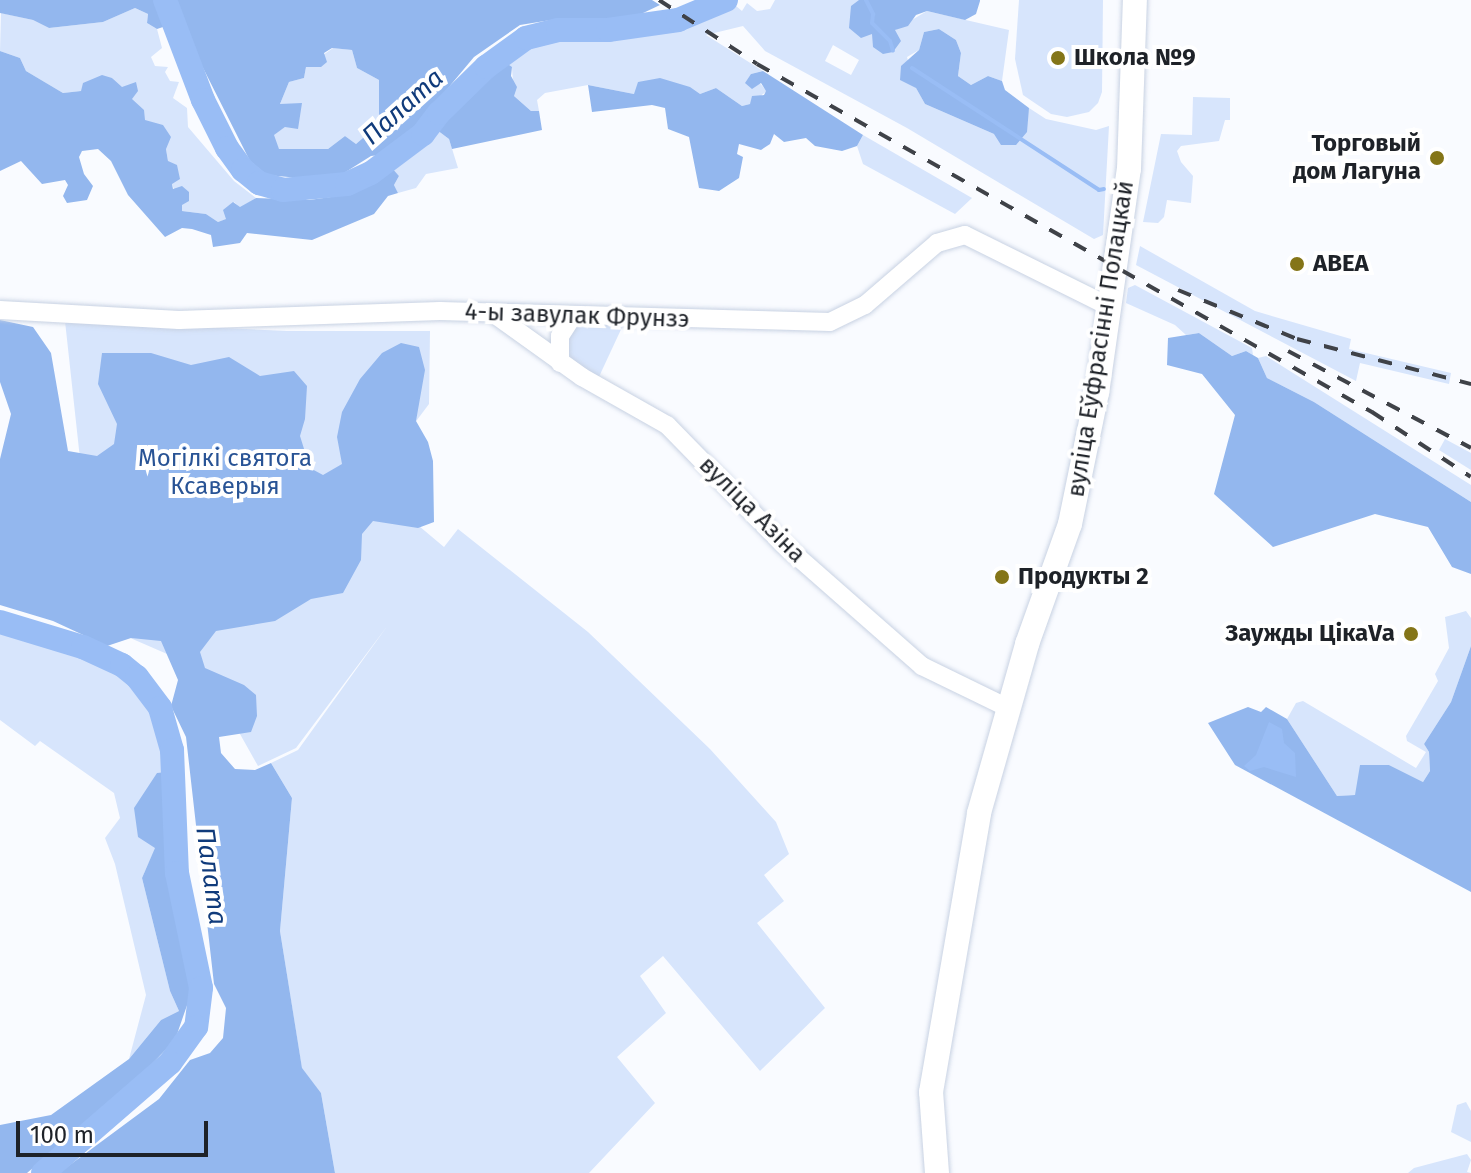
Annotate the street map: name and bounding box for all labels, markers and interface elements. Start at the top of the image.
place label: Школа №9 [1074,44,1196,72]
marker: Школа №9 [1049,49,1067,67]
water label: Палата [356,62,450,152]
place label: Торговый дом Лагуна [1293,130,1421,186]
marker: Торговый дом Лагуна [1428,149,1446,167]
street label: вуліца Еўфрасінні Полацкай [1062,179,1140,499]
place label: АВЕА [1313,250,1369,278]
marker: АВЕА [1288,255,1306,273]
street label: 4-ы завулак Фрунзэ [464,298,690,334]
park label: Могілкі святога Ксаверыя [138,445,312,501]
street label: вуліца Азіна [693,451,811,569]
place label: Продукты 2 [1018,563,1149,591]
marker: Продукты 2 [993,568,1011,586]
place label: Заужды ЦікаVа [1225,620,1395,648]
marker: Заужды ЦікаVа [1402,625,1420,643]
water label: Палата [189,825,233,927]
scale bar [20,1105,212,1155]
text: 100 m [30,1121,94,1149]

